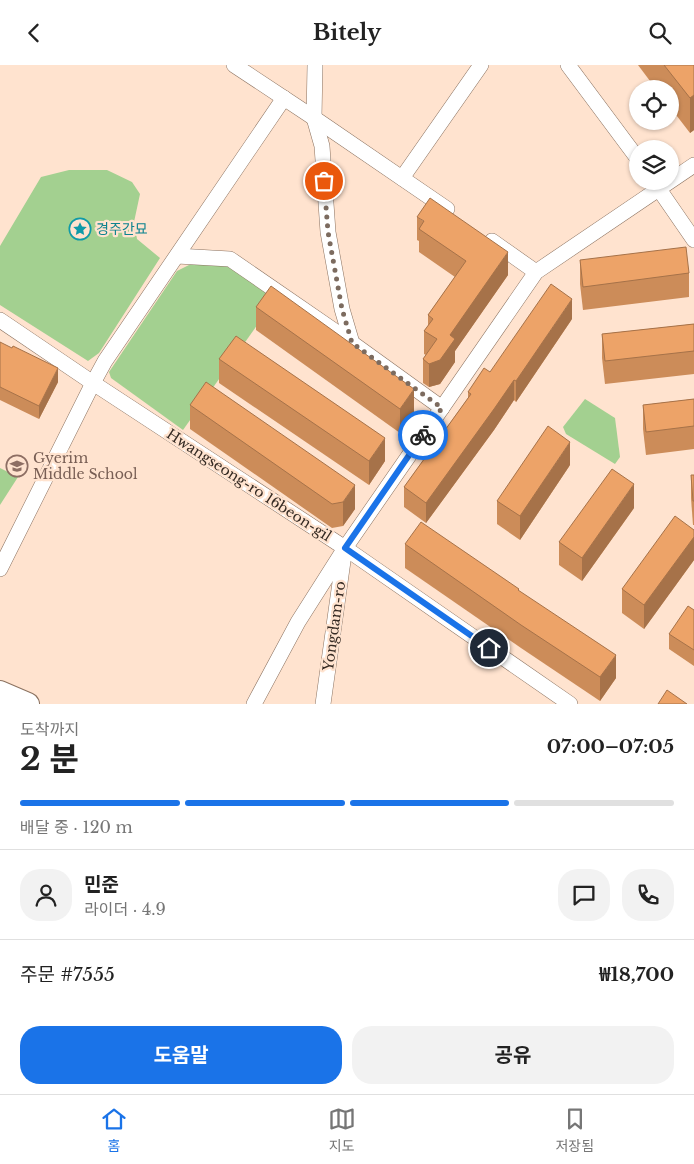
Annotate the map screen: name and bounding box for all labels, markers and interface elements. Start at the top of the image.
icon: back [20,19,48,47]
text: Bitely [313,19,381,46]
icon: search [646,19,674,47]
map controls [629,80,679,190]
button: locate [629,80,679,130]
button: layers [629,140,679,190]
pin [303,160,345,202]
icon: bag [310,167,338,195]
place icon: 경주간묘 [68,217,92,241]
place label: 경주간묘 [96,220,148,238]
courier [398,410,448,460]
icon: bike [409,421,437,449]
street label: Hwangseong-ro 16beon-gil [163,425,335,545]
place label: Gyerim Middle School [33,449,138,483]
school or university icon: Gyerim Middle School [5,454,29,478]
street label: Yongdam-ro [319,580,349,673]
pin [468,627,510,669]
icon: home [475,634,503,662]
text: 도착까지 [20,719,79,739]
text: 07:00–07:05 [547,735,674,758]
text: 2 분 [20,739,79,779]
text: 배달 중 · 120 m [20,817,133,837]
button: person [20,869,72,921]
button: chat [558,869,610,921]
button: phone [622,869,674,921]
text: 민준 [84,873,119,896]
text: 라이더 · 4.9 [84,899,166,919]
text: 주문 #7555 [20,963,115,986]
text: ₩18,700 [599,963,674,986]
button: 도움말 [20,1026,342,1084]
button: 공유 [352,1026,674,1084]
tab: 홈 [100,1105,128,1155]
tab: 지도 [328,1105,356,1155]
tab: 저장됨 [555,1105,594,1155]

